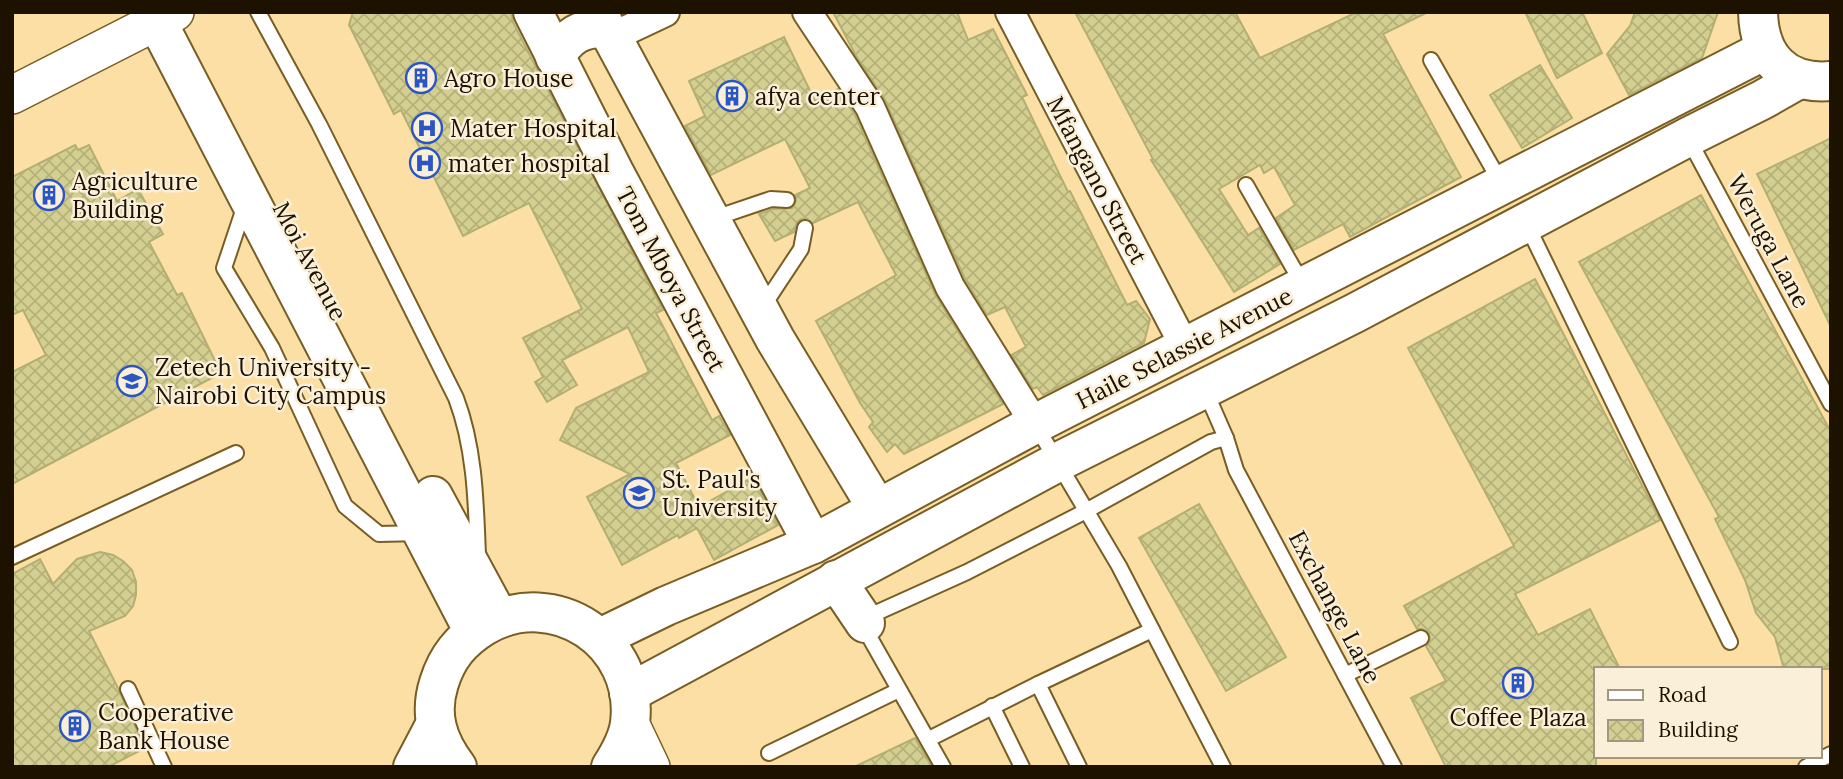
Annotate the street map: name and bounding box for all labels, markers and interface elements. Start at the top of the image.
building icon: Agro House [404,61,438,95]
place label: Agro House [443,63,574,94]
building icon: afya center [715,79,749,113]
place label: afya center [755,81,880,112]
street label: Mfangano Street [1040,91,1155,270]
hospital icon: Mater Hospital [410,111,444,145]
place label: Mater Hospital [450,113,616,144]
hospital icon: mater hospital [408,146,442,180]
place label: mater hospital [448,148,610,179]
place label: Agriculture Building [71,166,198,225]
street label: Weruga Lane [1721,169,1817,313]
building icon: Agriculture Building [32,178,66,212]
street label: Tom Mboya Street [609,181,733,378]
street label: Moi Avenue [266,196,354,326]
street label: Haile Selassie Avenue [1071,280,1297,416]
place label: Zetech University - Nairobi City Campus [155,352,386,411]
school or university icon: Zetech University - Nairobi City Campus [115,364,149,398]
place label: St. Paul's University [662,464,777,523]
school or university icon: St. Paul's University [622,476,656,510]
street label: Exchange Lane [1282,525,1388,689]
building icon: Coffee Plaza [1501,666,1535,700]
legend [1594,667,1822,758]
text: Road [1658,681,1707,708]
place label: Cooperative Bank House [98,697,234,756]
place label: Coffee Plaza [1449,702,1587,733]
building icon: Cooperative Bank House [58,709,92,743]
text: Building [1658,716,1738,743]

